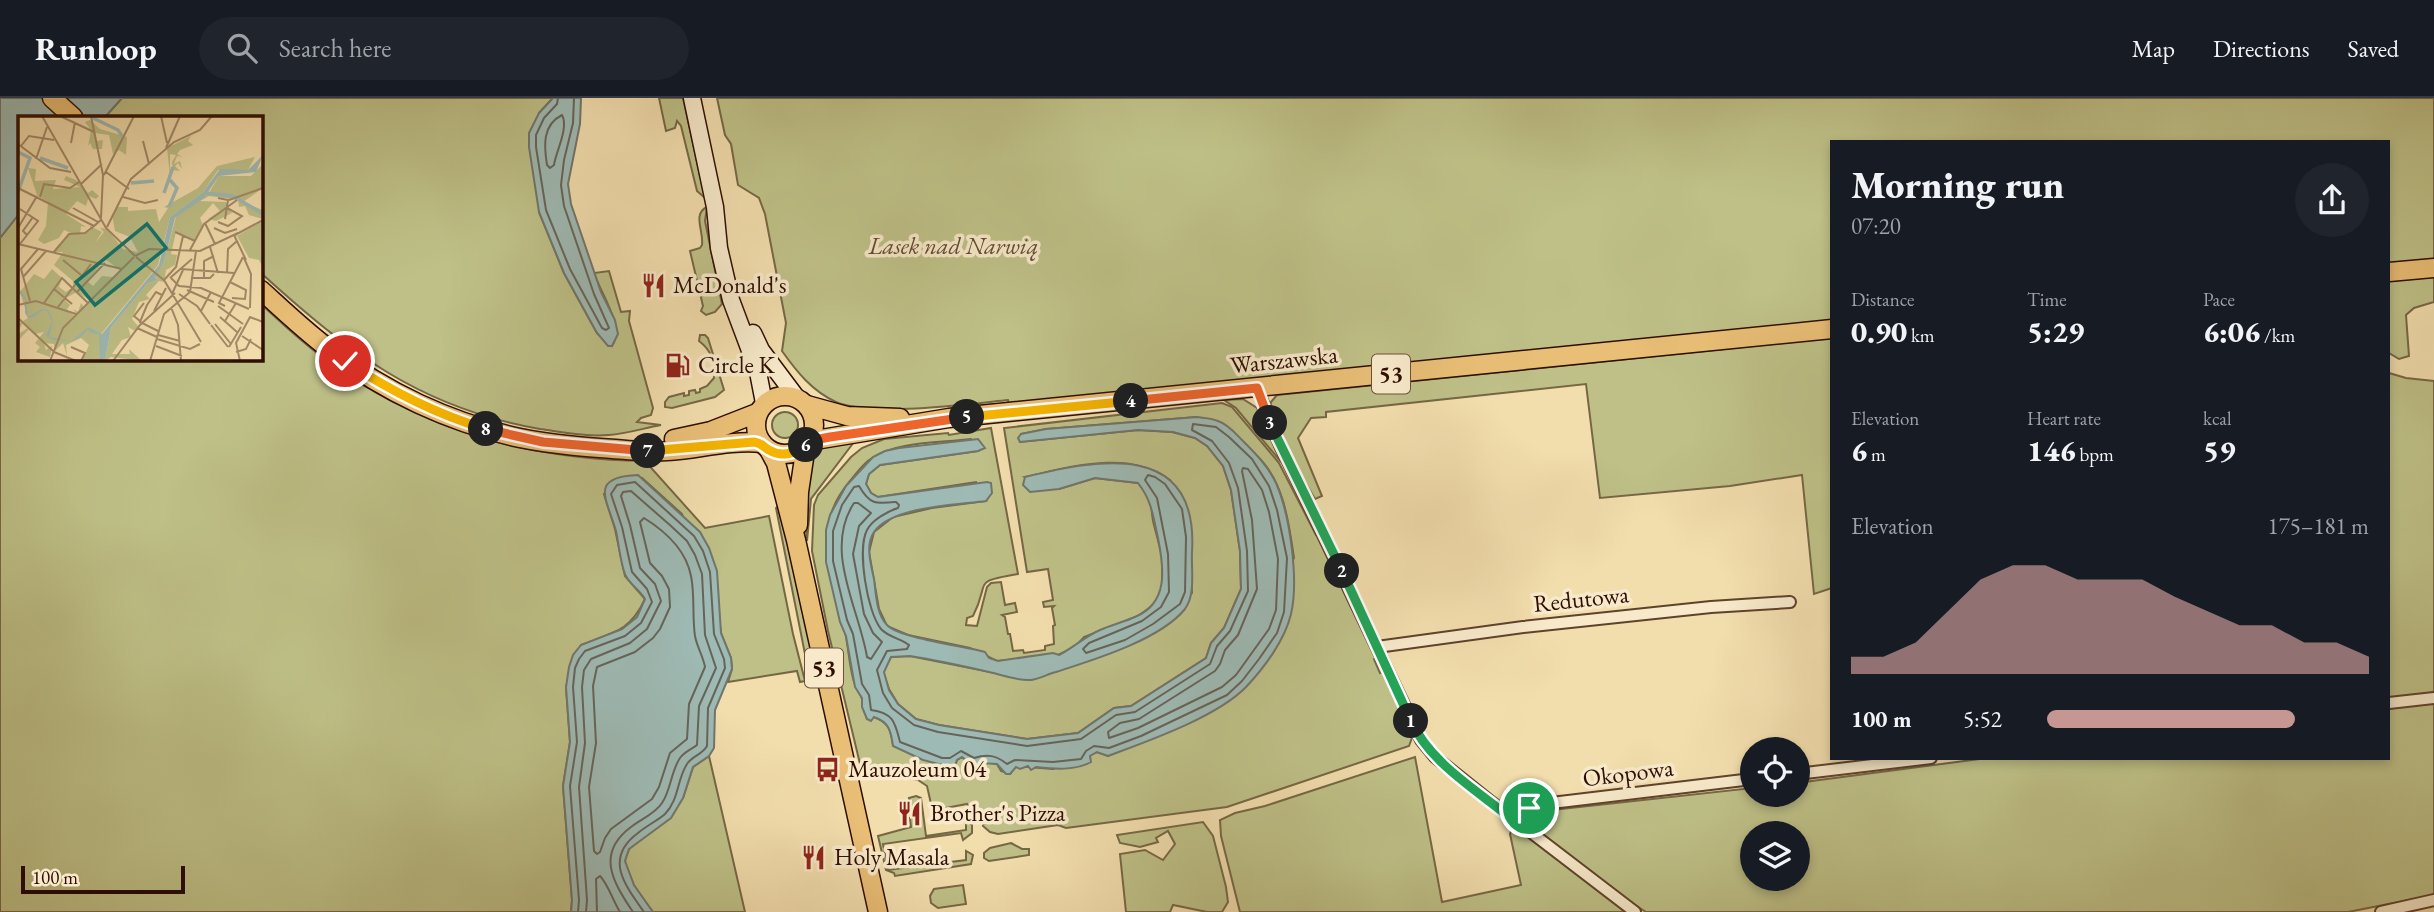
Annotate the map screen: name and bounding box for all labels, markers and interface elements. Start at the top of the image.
search box [199,17,689,80]
text: Runloop [35,27,157,70]
icon: search [223,29,261,67]
text: Search here [279,31,391,65]
text: Map [2132,33,2175,64]
text: Directions [2213,33,2310,64]
text: Saved [2348,33,2399,64]
inset map [18,116,262,360]
text: Morning run [1851,160,2064,209]
button: share [2295,163,2369,237]
text: 07:20 [1851,211,1901,241]
park label: Lasek nad Narwią [867,230,1038,261]
place label: McDonald's [673,269,787,300]
restaurant icon: McDonald's [639,271,667,299]
text: Distance [1851,287,1914,312]
text: Time [2027,287,2067,312]
text: Pace [2203,287,2235,312]
text: 0.90 [1851,312,1907,351]
text: 5:29 [2027,312,2084,351]
text: 6:06 [2203,312,2260,351]
text: km [1907,323,1935,348]
text: /km [2260,323,2295,348]
pin [315,331,375,391]
street label: Warszawska [1229,338,1340,381]
icon: check [326,342,364,380]
place label: Circle K [698,349,776,380]
fuel station icon: Circle K [664,351,692,379]
road number: 53 [1372,354,1410,394]
pin: 4 [1114,384,1148,418]
text: 4 [1125,388,1136,413]
pin: 5 [950,400,984,434]
text: 5 [961,404,972,429]
pin: 3 [1252,406,1288,440]
text: Elevation [1851,406,1919,431]
text: Heart rate [2027,406,2101,431]
text: kcal [2203,406,2232,431]
text: 3 [1264,410,1275,435]
pin: 8 [468,412,504,446]
text: 8 [480,416,491,441]
pin: 6 [788,428,824,462]
text: 6 [1851,431,1867,470]
text: 146 [2027,431,2076,470]
text: 59 [2203,431,2235,470]
text: 6 [800,432,811,457]
pin: 7 [630,434,666,468]
text: 7 [642,438,653,463]
text: m [1867,442,1886,467]
text: bpm [2076,442,2114,467]
text: Elevation [1851,511,1934,541]
text: 175–181 m [2268,511,2369,541]
pin: 2 [1324,554,1360,588]
text: 2 [1336,558,1347,583]
street label: Redutowa [1532,578,1631,619]
road number: 53 [805,648,843,688]
pin: 1 [1394,704,1428,738]
text: 100 m [1851,704,1912,734]
text: 5:52 [1963,704,2002,734]
text: 1 [1405,708,1416,733]
map controls [1740,737,1810,891]
button: locate [1740,737,1810,807]
street label: Okopowa [1581,752,1675,793]
place label: Mauzoleum 04 [848,753,987,784]
bus stop icon: Mauzoleum 04 [814,755,842,783]
pin [1499,778,1559,838]
icon: arrive [1510,789,1548,827]
place label: Brother's Pizza [930,797,1066,828]
restaurant icon: Brother's Pizza [896,799,924,827]
button: layers [1740,821,1810,891]
place label: Holy Masala [834,841,950,872]
restaurant icon: Holy Masala [800,843,828,871]
scale bar [21,863,186,895]
text: 100 m [32,865,78,890]

